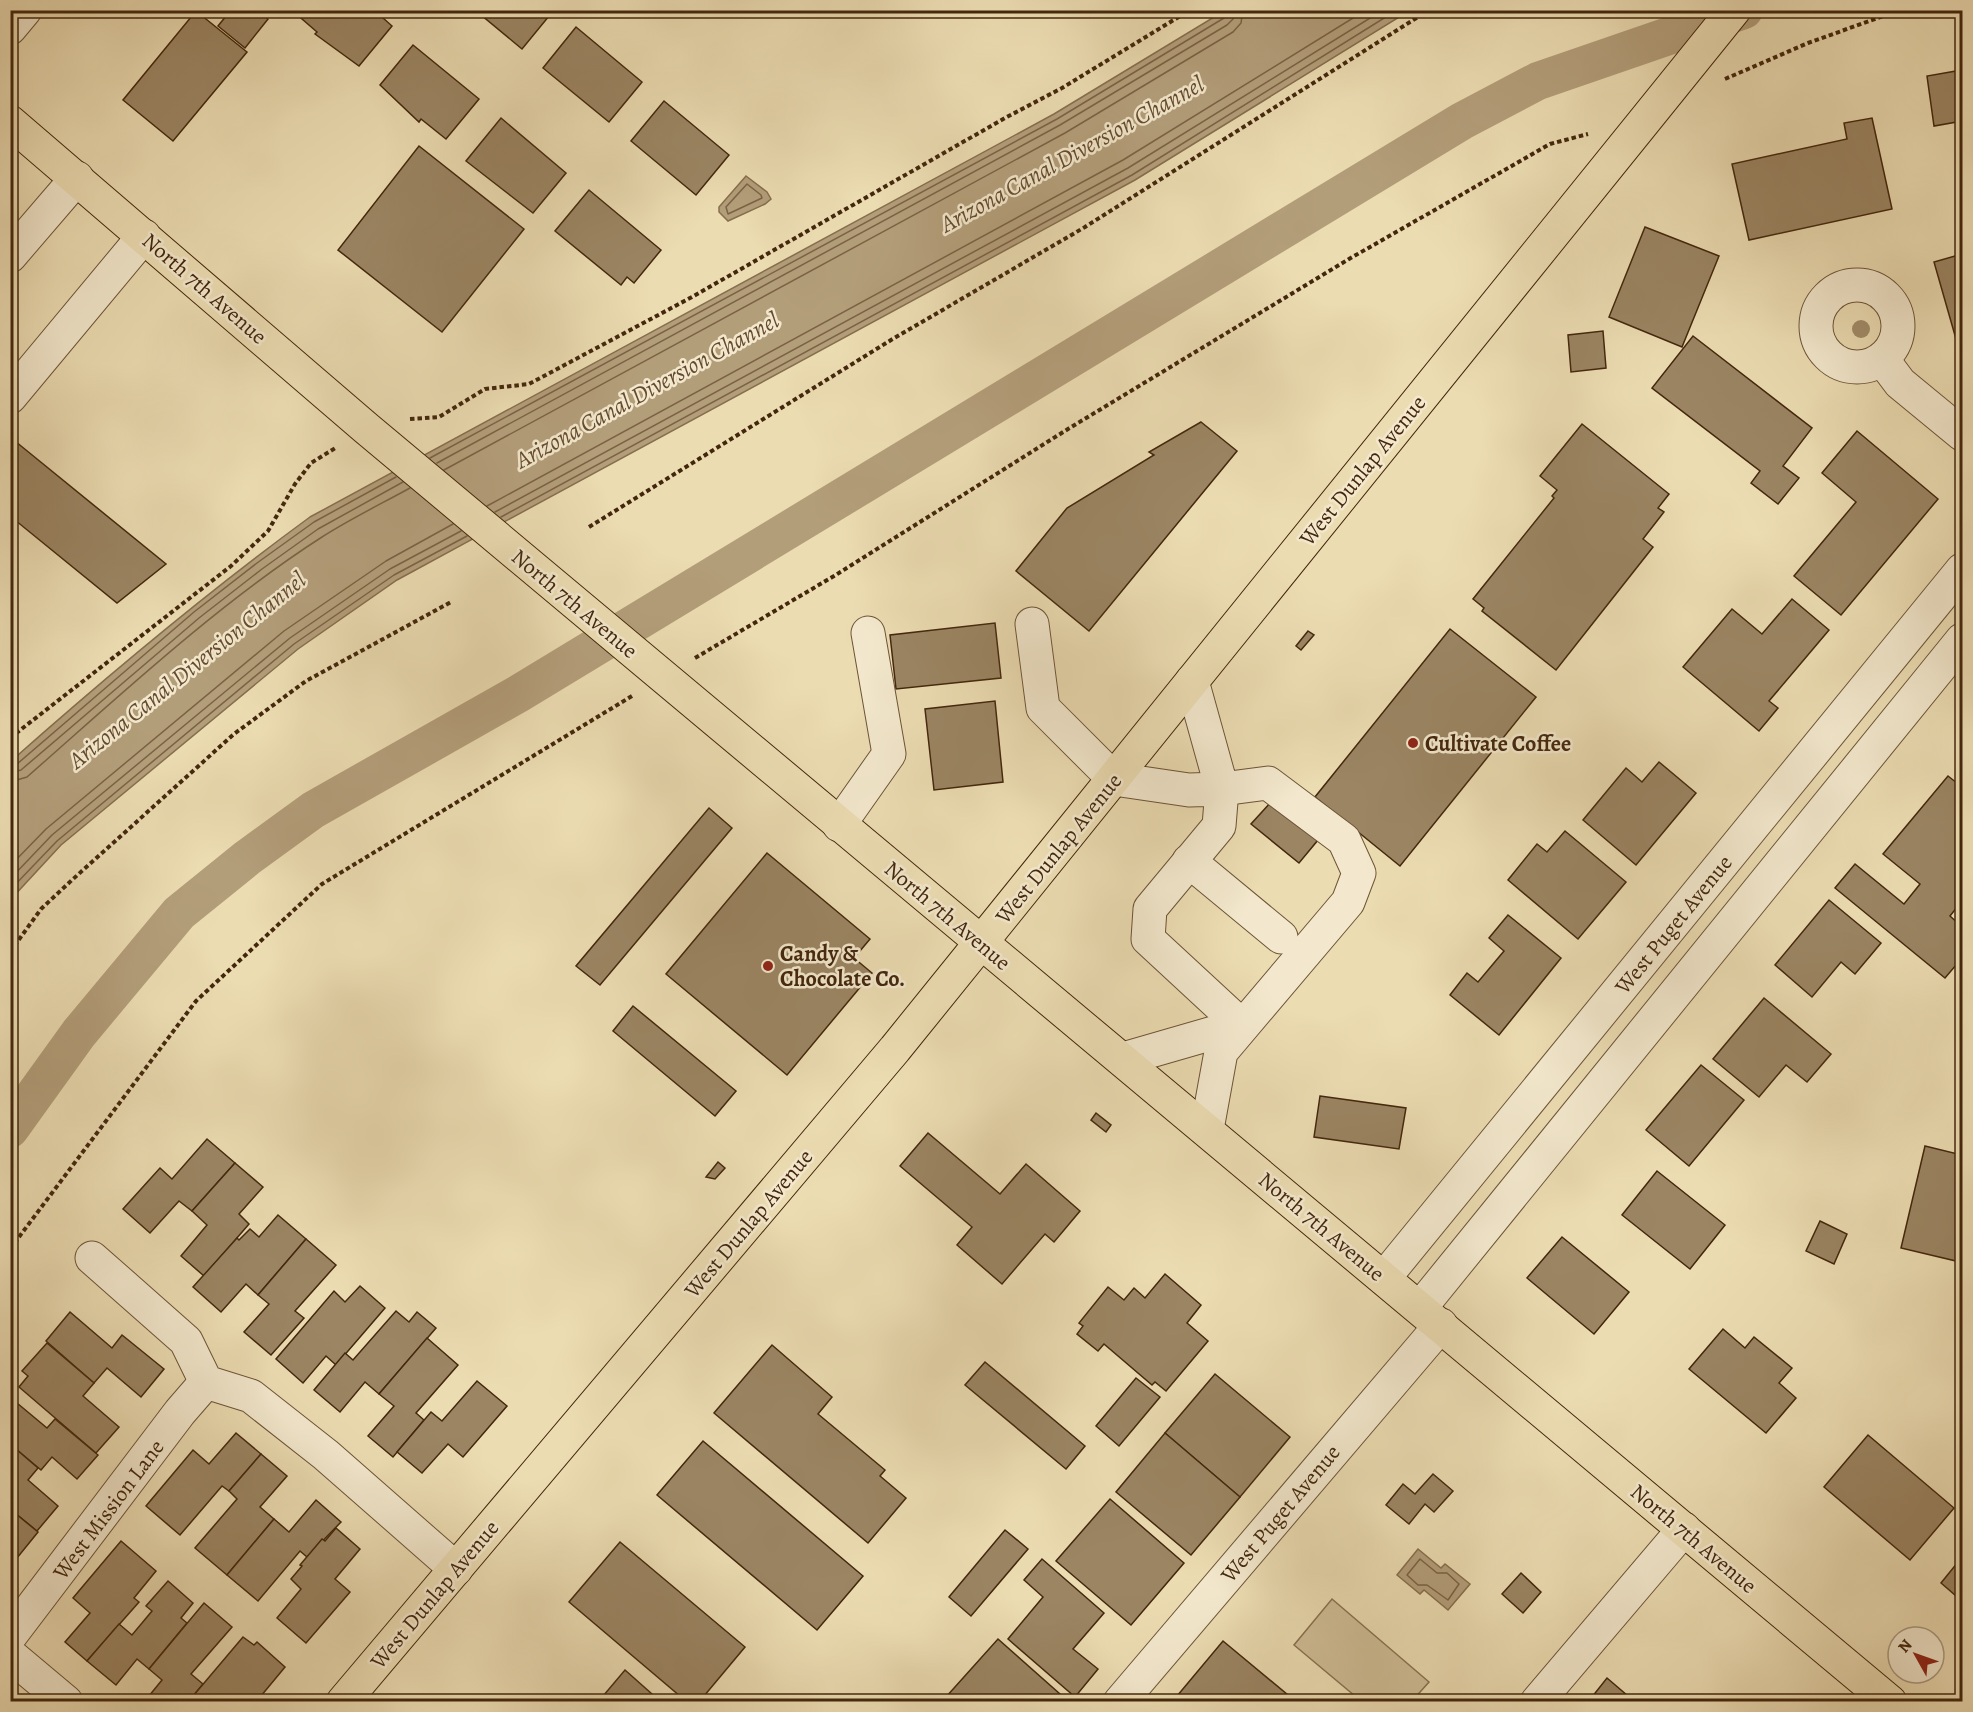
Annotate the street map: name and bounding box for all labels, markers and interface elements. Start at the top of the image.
water label: Arizona Canal Diversion Channel [933,68,1210,241]
street label: North 7th Avenue [136,226,273,351]
water label: Arizona Canal Diversion Channel [508,304,785,477]
street label: West Dunlap Avenue [1292,389,1433,553]
street label: North 7th Avenue [505,542,644,665]
water label: Arizona Canal Diversion Channel [60,564,312,777]
place label: Cultivate Coffee [1425,729,1571,759]
marker: Cultivate Coffee [1406,736,1420,750]
street label: West Dunlap Avenue [988,767,1129,931]
street label: West Puget Avenue [1608,849,1739,1001]
street label: North 7th Avenue [878,854,1017,977]
place label: Candy & Chocolate Co. [780,939,905,994]
marker: Candy & Chocolate Co. [761,959,775,973]
street label: West Dunlap Avenue [677,1143,820,1305]
street label: North 7th Avenue [1252,1165,1391,1288]
street label: West Mission Lane [46,1433,171,1587]
street label: West Puget Avenue [1214,1438,1347,1590]
street label: North 7th Avenue [1624,1477,1763,1600]
street label: West Dunlap Avenue [363,1514,506,1676]
north arrow [1886,1625,1946,1685]
text: N [1893,1634,1918,1658]

